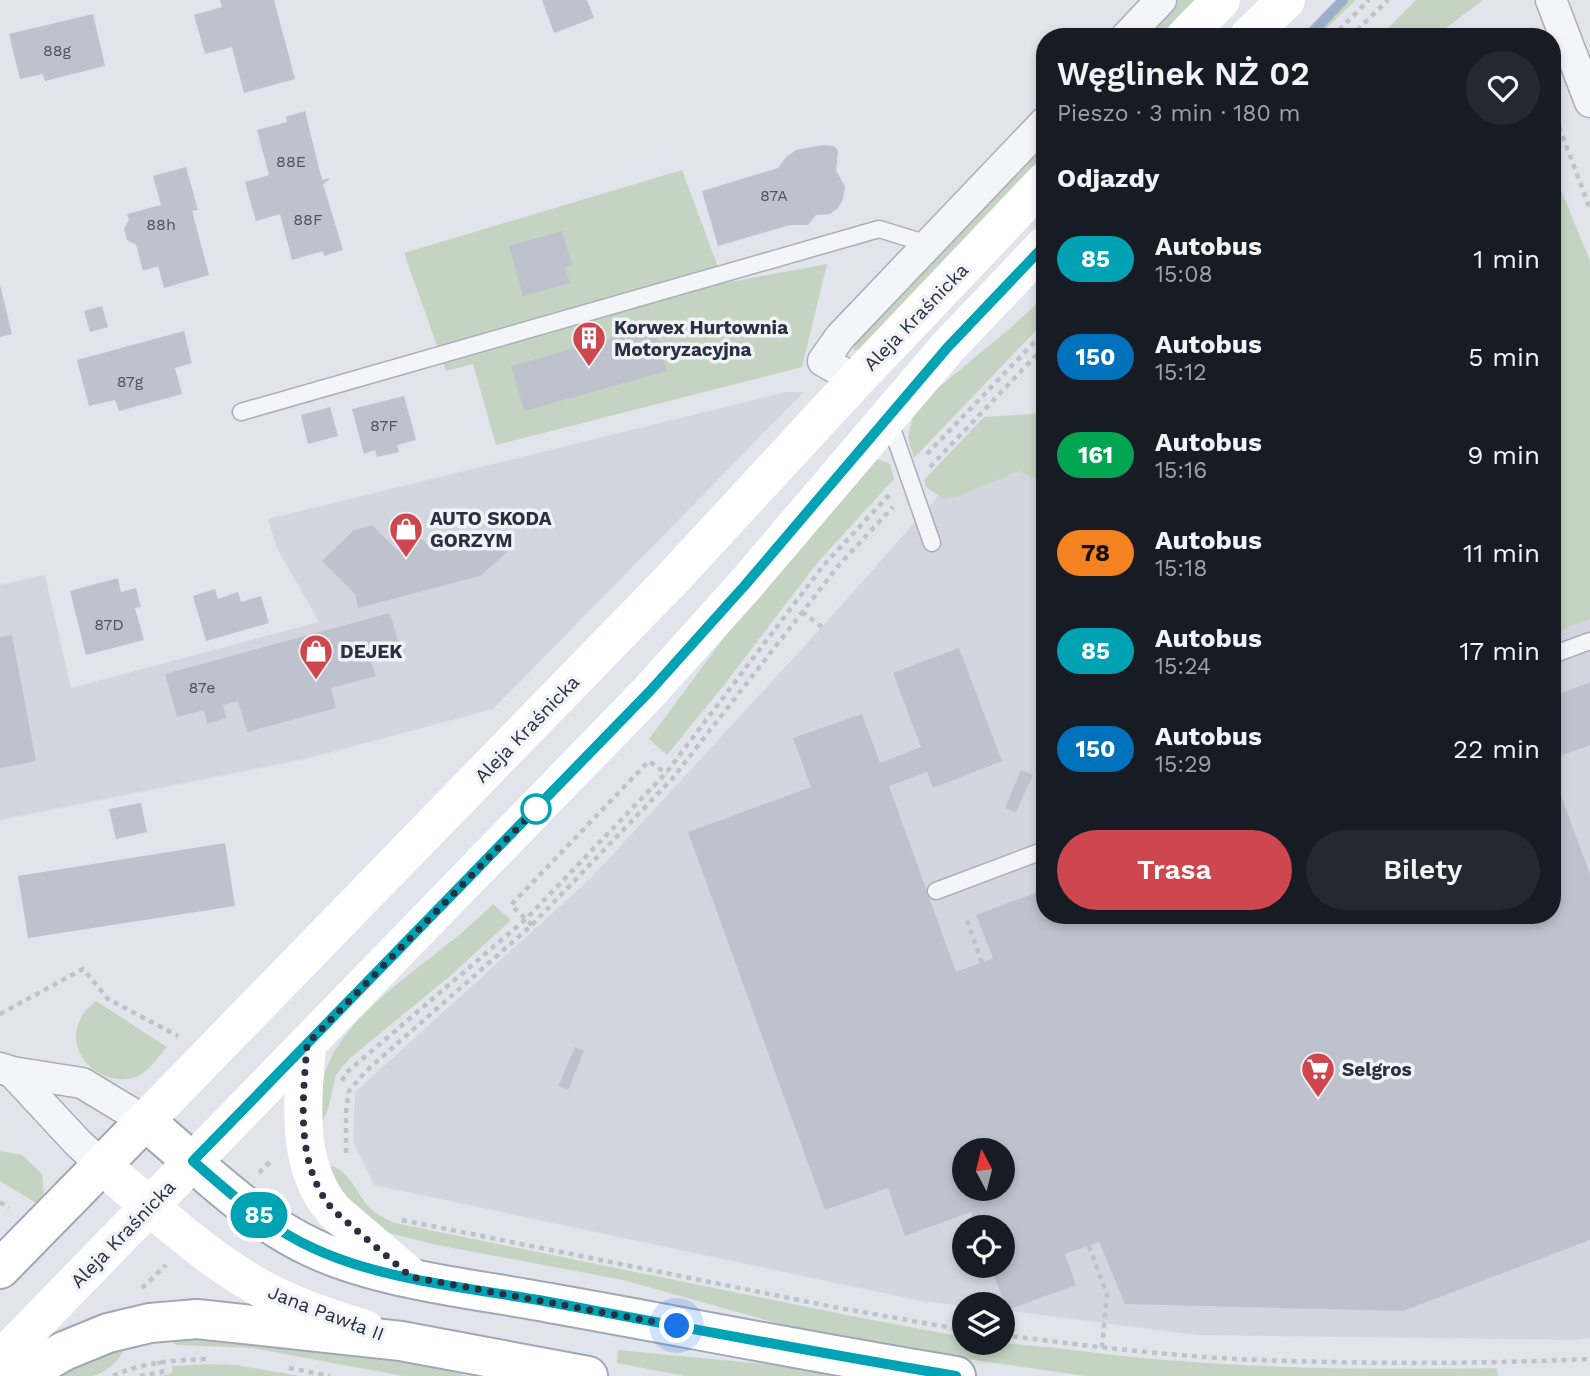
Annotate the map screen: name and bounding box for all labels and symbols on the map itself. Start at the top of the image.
house number: 88g [43,41,72,60]
house number: 88E [276,152,306,171]
house number: 87A [760,186,788,205]
house number: 88F [293,210,323,229]
house number: 88h [146,215,176,234]
street label: Aleja Kraśnicka [859,258,973,376]
place label: Korwex Hurtownia Motoryzacyjna [614,316,788,361]
building icon: Korwex Hurtownia Motoryzacyjna [570,319,608,368]
house number: 87g [117,372,144,391]
house number: 87F [370,416,398,435]
place label: AUTO SKODA GORZYM [430,507,552,552]
shop icon: AUTO SKODA GORZYM [387,510,425,559]
house number: 87D [94,615,124,634]
shop icon: DEJEK [297,632,335,681]
place label: DEJEK [340,640,402,663]
street label: Aleja Kraśnicka [470,670,584,788]
house number: 87e [189,678,215,697]
unlabelled marker [521,794,551,824]
supermarket icon: Selgros [1299,1050,1337,1099]
place label: Selgros [1342,1058,1412,1081]
north arrow [952,1138,1015,1200]
street label: Aleja Kraśnicka [66,1175,180,1293]
line badge: 85 [228,1192,290,1238]
street label: Jana Pawła II [265,1280,387,1346]
your location [659,1308,694,1343]

